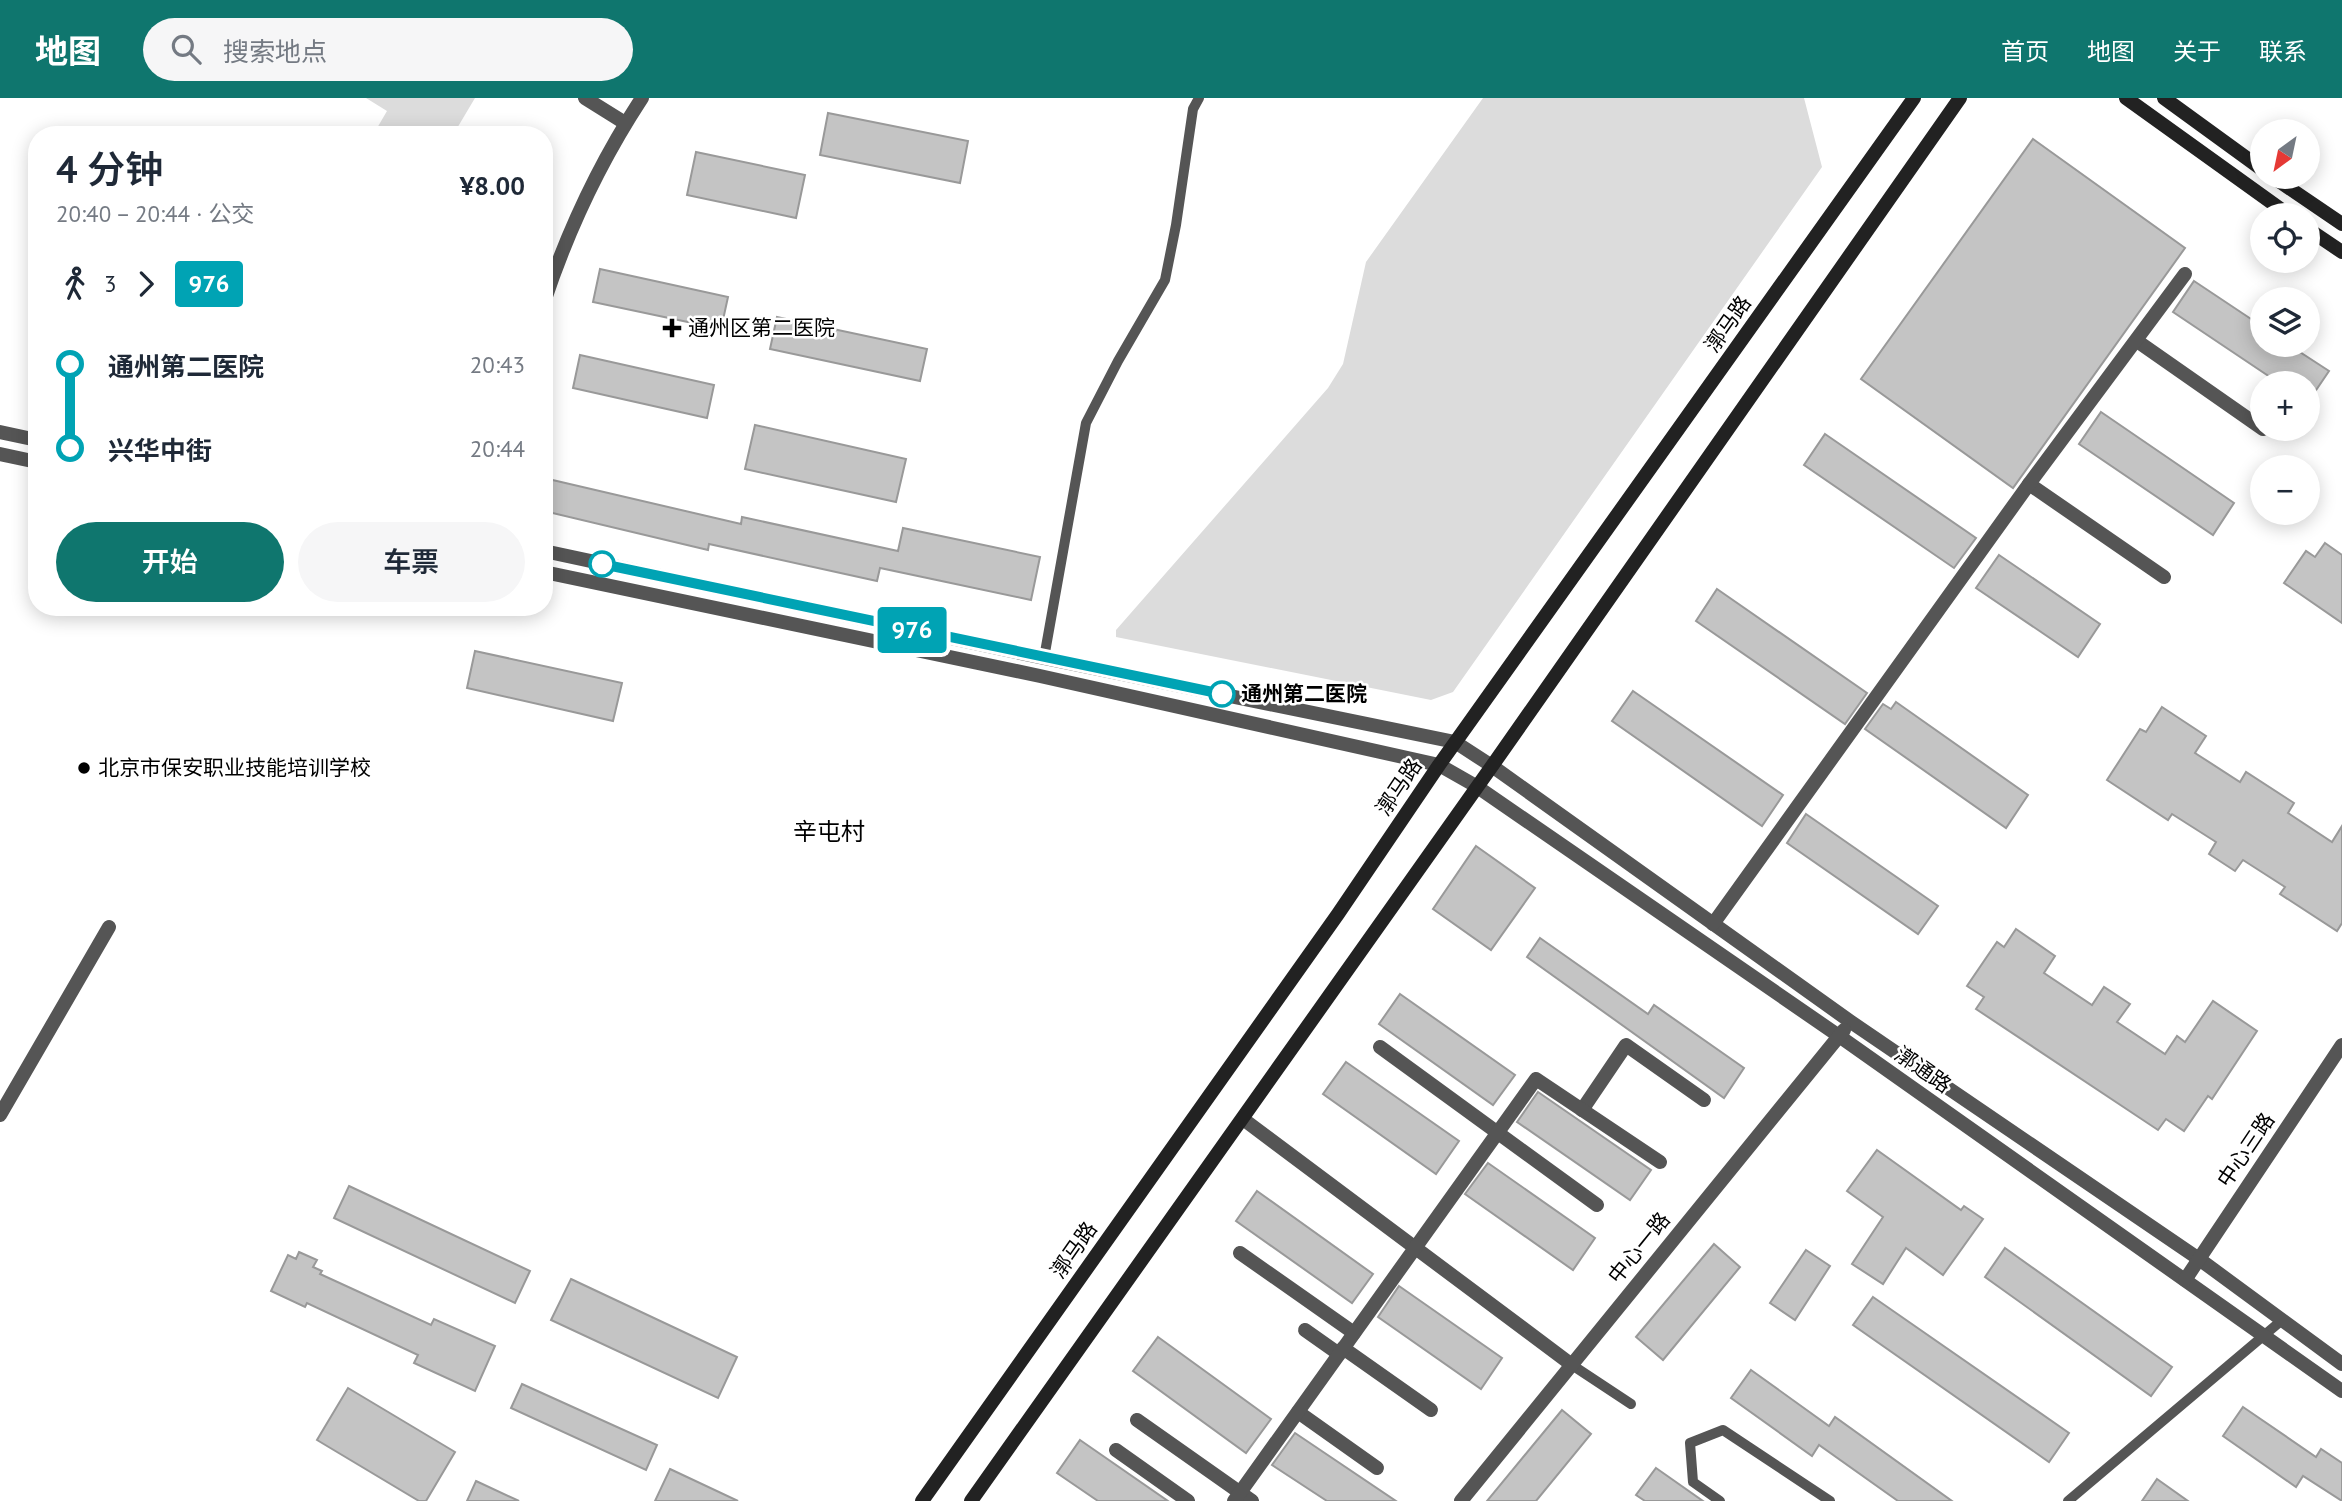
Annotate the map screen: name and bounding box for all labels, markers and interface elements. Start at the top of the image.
search box [143,18,633,81]
text: 地图 [35,29,101,72]
icon: search [167,30,205,68]
text: 搜索地点 [223,35,327,68]
text: 首页 [2001,36,2049,67]
text: 地图 [2087,36,2135,67]
text: 关于 [2173,36,2221,67]
text: 联系 [2259,36,2307,67]
north arrow [2250,119,2320,189]
map controls [2250,119,2320,525]
text: 4 分钟 [56,144,163,193]
text: ¥8.00 [460,169,525,202]
text: 20:40 – 20:44 · 公交 [56,199,255,228]
button: locate [2250,203,2320,273]
icon: walk [56,265,94,303]
icon: forward [127,265,165,303]
text: 976 [189,268,229,299]
text: 3 [104,269,117,298]
button: layers [2250,287,2320,357]
street label: 漷马路 [1698,290,1757,357]
place label: 通州区第二医院 [688,314,835,341]
marker: 通州区第二医院 [662,318,682,338]
text: 通州第二医院 [108,350,264,383]
text: 20:43 [470,350,525,379]
button: + [2250,371,2320,441]
text: 兴华中街 [108,434,212,467]
text: 20:44 [470,434,525,463]
button: − [2250,455,2320,525]
button: 开始 [56,522,284,602]
button: 车票 [298,522,525,602]
unlabelled marker [589,551,615,577]
line badge: 976 [872,607,952,653]
text: 976 [892,614,932,645]
place label: 通州第二医院 [1241,680,1367,707]
marker: 通州第二医院 [1209,681,1235,707]
street label: 漷马路 [1370,753,1427,820]
place label: 北京市保安职业技能培训学校 [98,754,371,781]
marker: 北京市保安职业技能培训学校 [76,760,92,776]
district label: 辛屯村 [793,816,865,847]
street label: 漷通路 [1890,1040,1957,1099]
street label: 中心三路 [2211,1107,2280,1192]
street label: 中心一路 [1602,1207,1676,1289]
street label: 漷马路 [1044,1216,1103,1283]

